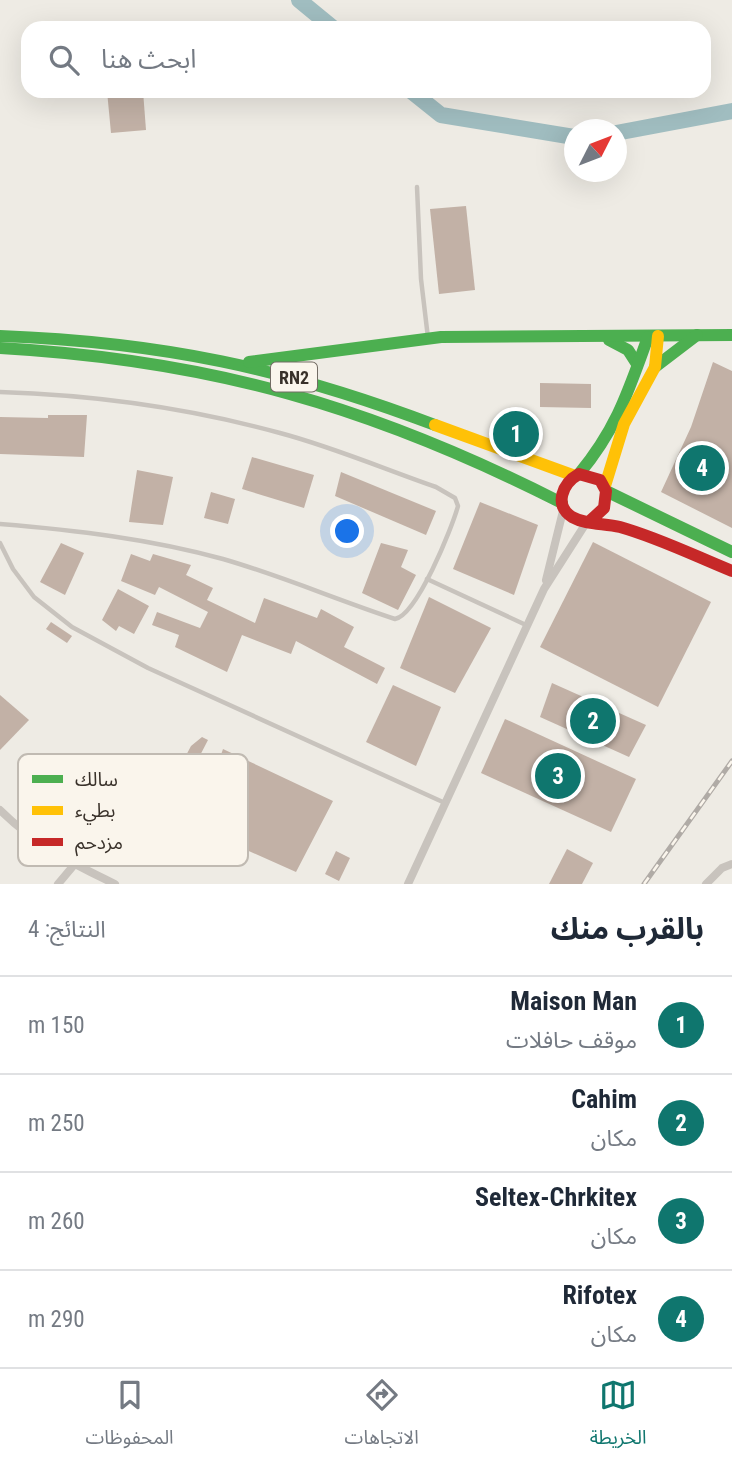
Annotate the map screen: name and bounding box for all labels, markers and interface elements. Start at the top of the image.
search box [21,21,711,98]
icon: search [45,41,83,79]
text: ابحث هنا [101,44,197,74]
north arrow [564,119,627,182]
road number: RN2 [271,362,317,391]
pin: 1 [493,408,539,460]
pin: 4 [679,442,725,494]
your location [330,514,364,548]
pin: 2 [570,695,616,747]
pin: 3 [535,750,581,802]
legend [18,754,248,866]
text: سالك [75,768,118,791]
text: بطيء [75,799,115,825]
text: مزدحم [75,831,123,857]
text: بالقرب منك [551,911,704,946]
text: النتائج: 4 [28,916,106,943]
text: Maison Man [510,986,637,1016]
text: 150 m [28,1012,85,1039]
text: 1 [675,1012,687,1039]
text: موقف حافلات [506,1027,637,1054]
text: Cahim [571,1084,637,1114]
text: 250 m [28,1110,85,1137]
text: 2 [675,1110,687,1137]
text: مكان [591,1125,637,1152]
text: Seltex-Chrkitex [475,1182,637,1212]
text: 260 m [28,1208,85,1235]
text: 3 [675,1208,687,1235]
text: مكان [591,1223,637,1250]
text: Rifotex [562,1280,637,1310]
text: 290 m [28,1306,85,1333]
text: 4 [675,1306,687,1333]
text: مكان [591,1321,637,1348]
tab: المحفوظات [85,1376,174,1458]
tab: الاتجاهات [345,1376,419,1458]
tab: الخريطة [590,1376,647,1458]

